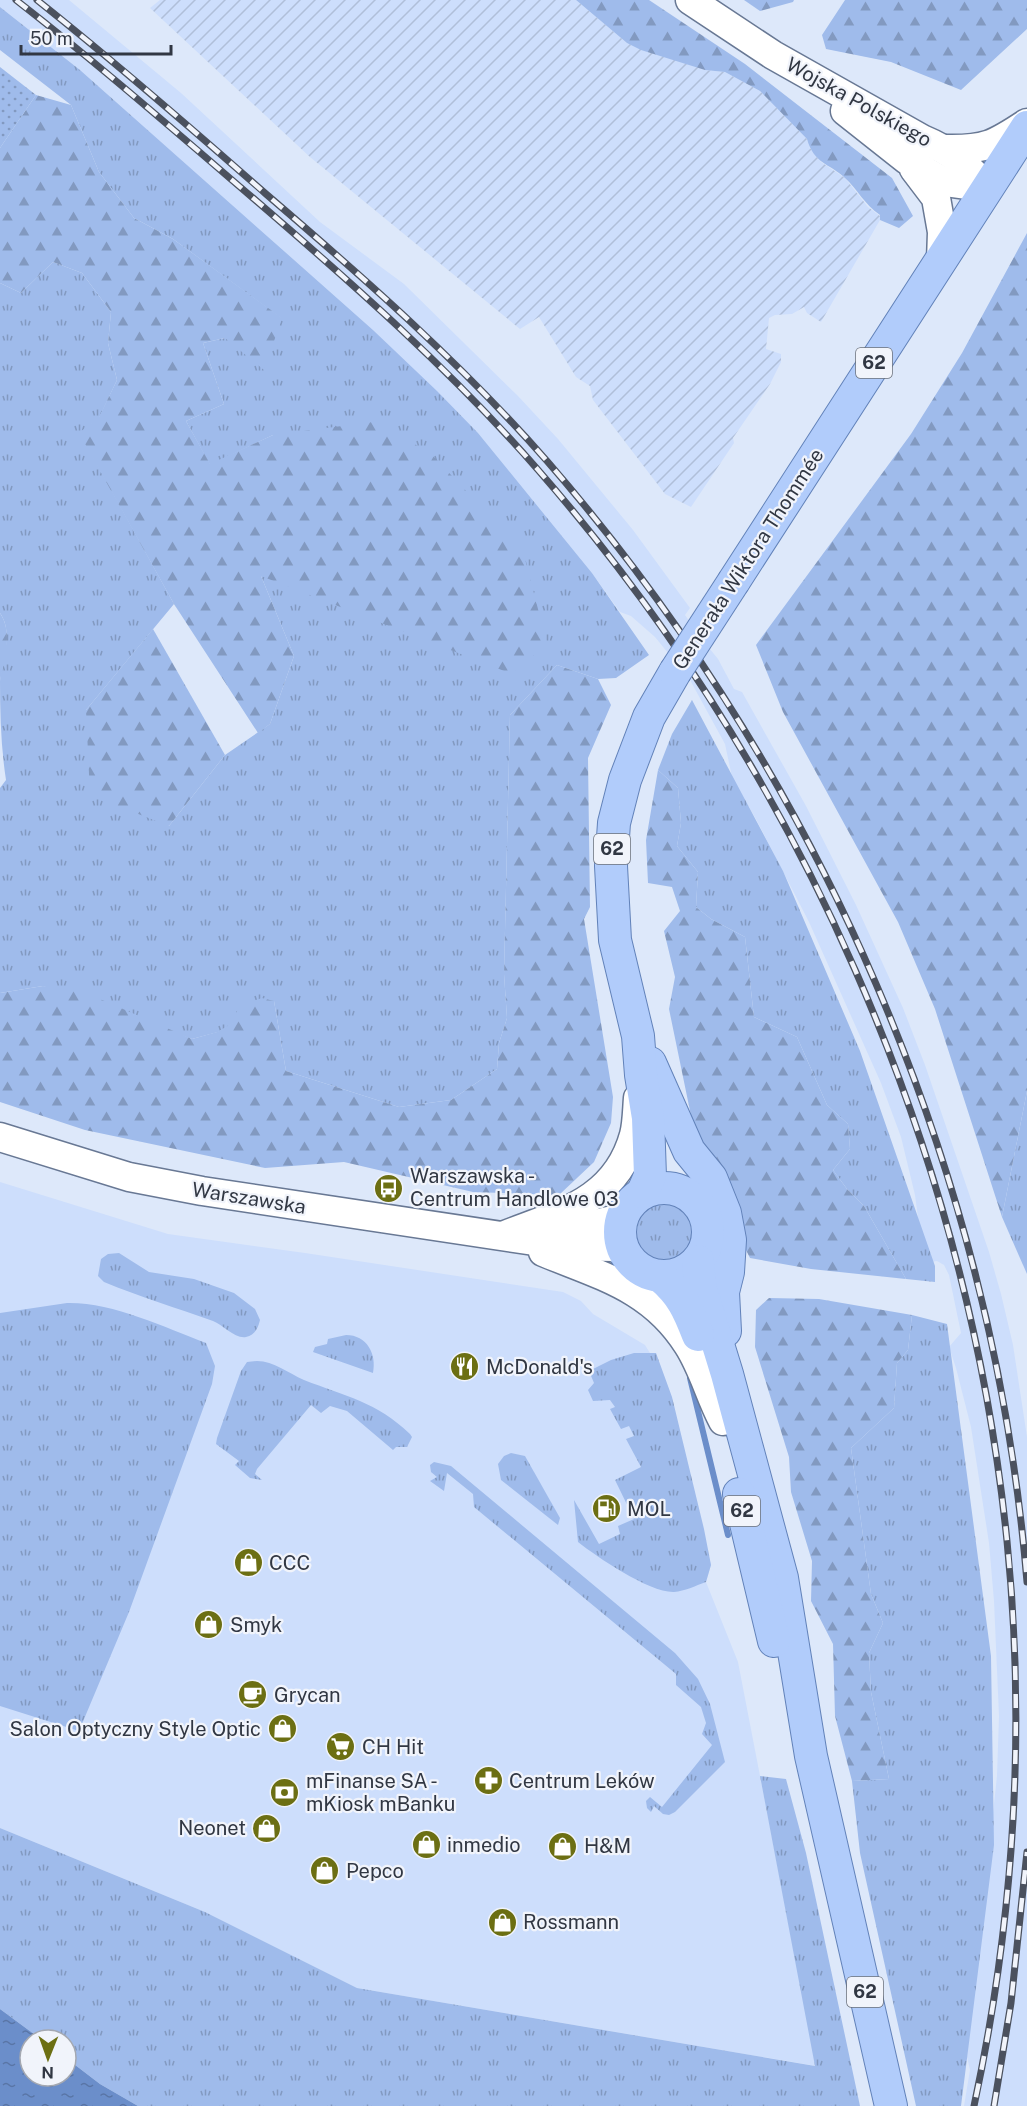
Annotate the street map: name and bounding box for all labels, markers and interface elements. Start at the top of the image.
scale bar [21,18,171,56]
text: 50 m [30,28,73,49]
street label: Wojska Polskiego [782,52,936,152]
road number: 62 [856,348,892,378]
street label: Generała Wiktora Thommée [667,444,829,674]
road number: 62 [594,834,630,864]
place label: Warszawska - Centrum Handlowe 03 [410,1164,619,1211]
bus stop icon: Warszawska - Centrum Handlowe 03 [373,1172,405,1204]
street label: Warszawska [190,1177,308,1219]
restaurant icon: McDonald's [449,1351,481,1383]
place label: McDonald's [486,1355,593,1379]
fuel station icon: MOL [590,1493,622,1525]
road number: 62 [724,1496,760,1526]
place label: MOL [627,1497,671,1521]
shop icon: CCC [232,1547,264,1579]
place label: CCC [269,1551,310,1575]
shop icon: Smyk [193,1609,225,1641]
place label: Smyk [230,1613,282,1637]
cafe icon: Grycan [237,1679,269,1711]
place label: Grycan [274,1683,341,1707]
shop icon: Salon Optyczny Style Optic [266,1713,298,1745]
place label: Salon Optyczny Style Optic [9,1717,261,1741]
supermarket icon: CH Hit [325,1731,357,1763]
place label: CH Hit [362,1735,424,1759]
pharmacy icon: Centrum Leków [472,1765,504,1797]
place label: mFinanse SA - mKiosk mBanku [306,1769,455,1816]
place label: Centrum Leków [509,1769,655,1793]
bank icon: mFinanse SA - mKiosk mBanku [269,1777,301,1809]
shop icon: Neonet [251,1812,283,1844]
place label: Neonet [178,1816,246,1840]
shop icon: inmedio [410,1829,442,1861]
shop icon: H&M [547,1830,579,1862]
place label: inmedio [447,1833,521,1857]
place label: H&M [584,1834,631,1858]
shop icon: Pepco [309,1855,341,1887]
place label: Pepco [346,1859,404,1883]
shop icon: Rossmann [486,1906,518,1938]
place label: Rossmann [523,1910,619,1934]
road number: 62 [847,1977,883,2007]
north arrow [18,2028,78,2088]
text: N [41,2063,54,2082]

